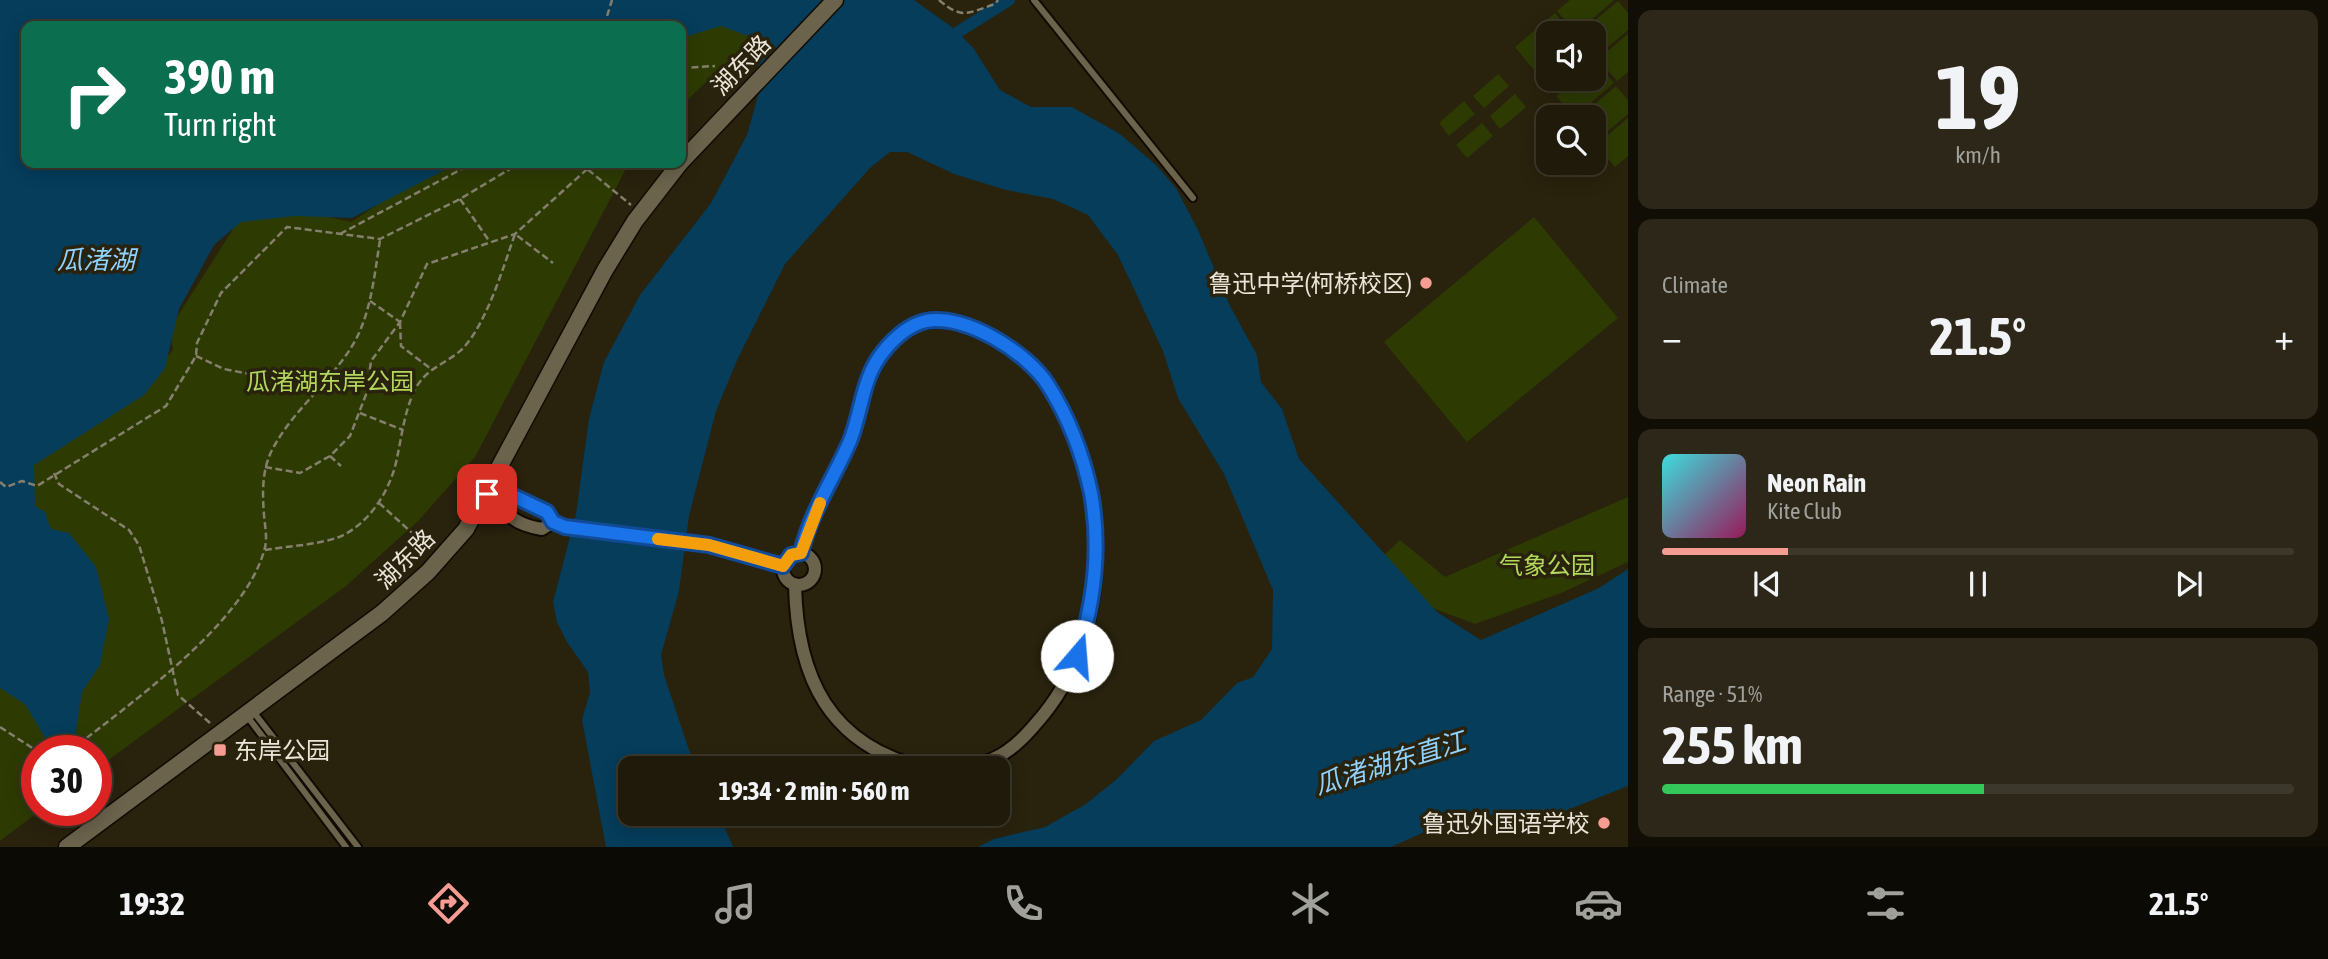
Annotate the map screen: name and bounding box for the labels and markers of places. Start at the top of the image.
place label: 鲁迅中学(柯桥校区) [1208,270,1412,297]
marker: 鲁迅中学(柯桥校区) [1418,275,1434,291]
pin [457,464,517,524]
place label: 东岸公园 [234,737,330,764]
marker: 东岸公园 [212,742,228,758]
place label: 鲁迅外国语学校 [1422,810,1590,837]
marker: 鲁迅外国语学校 [1596,815,1612,831]

